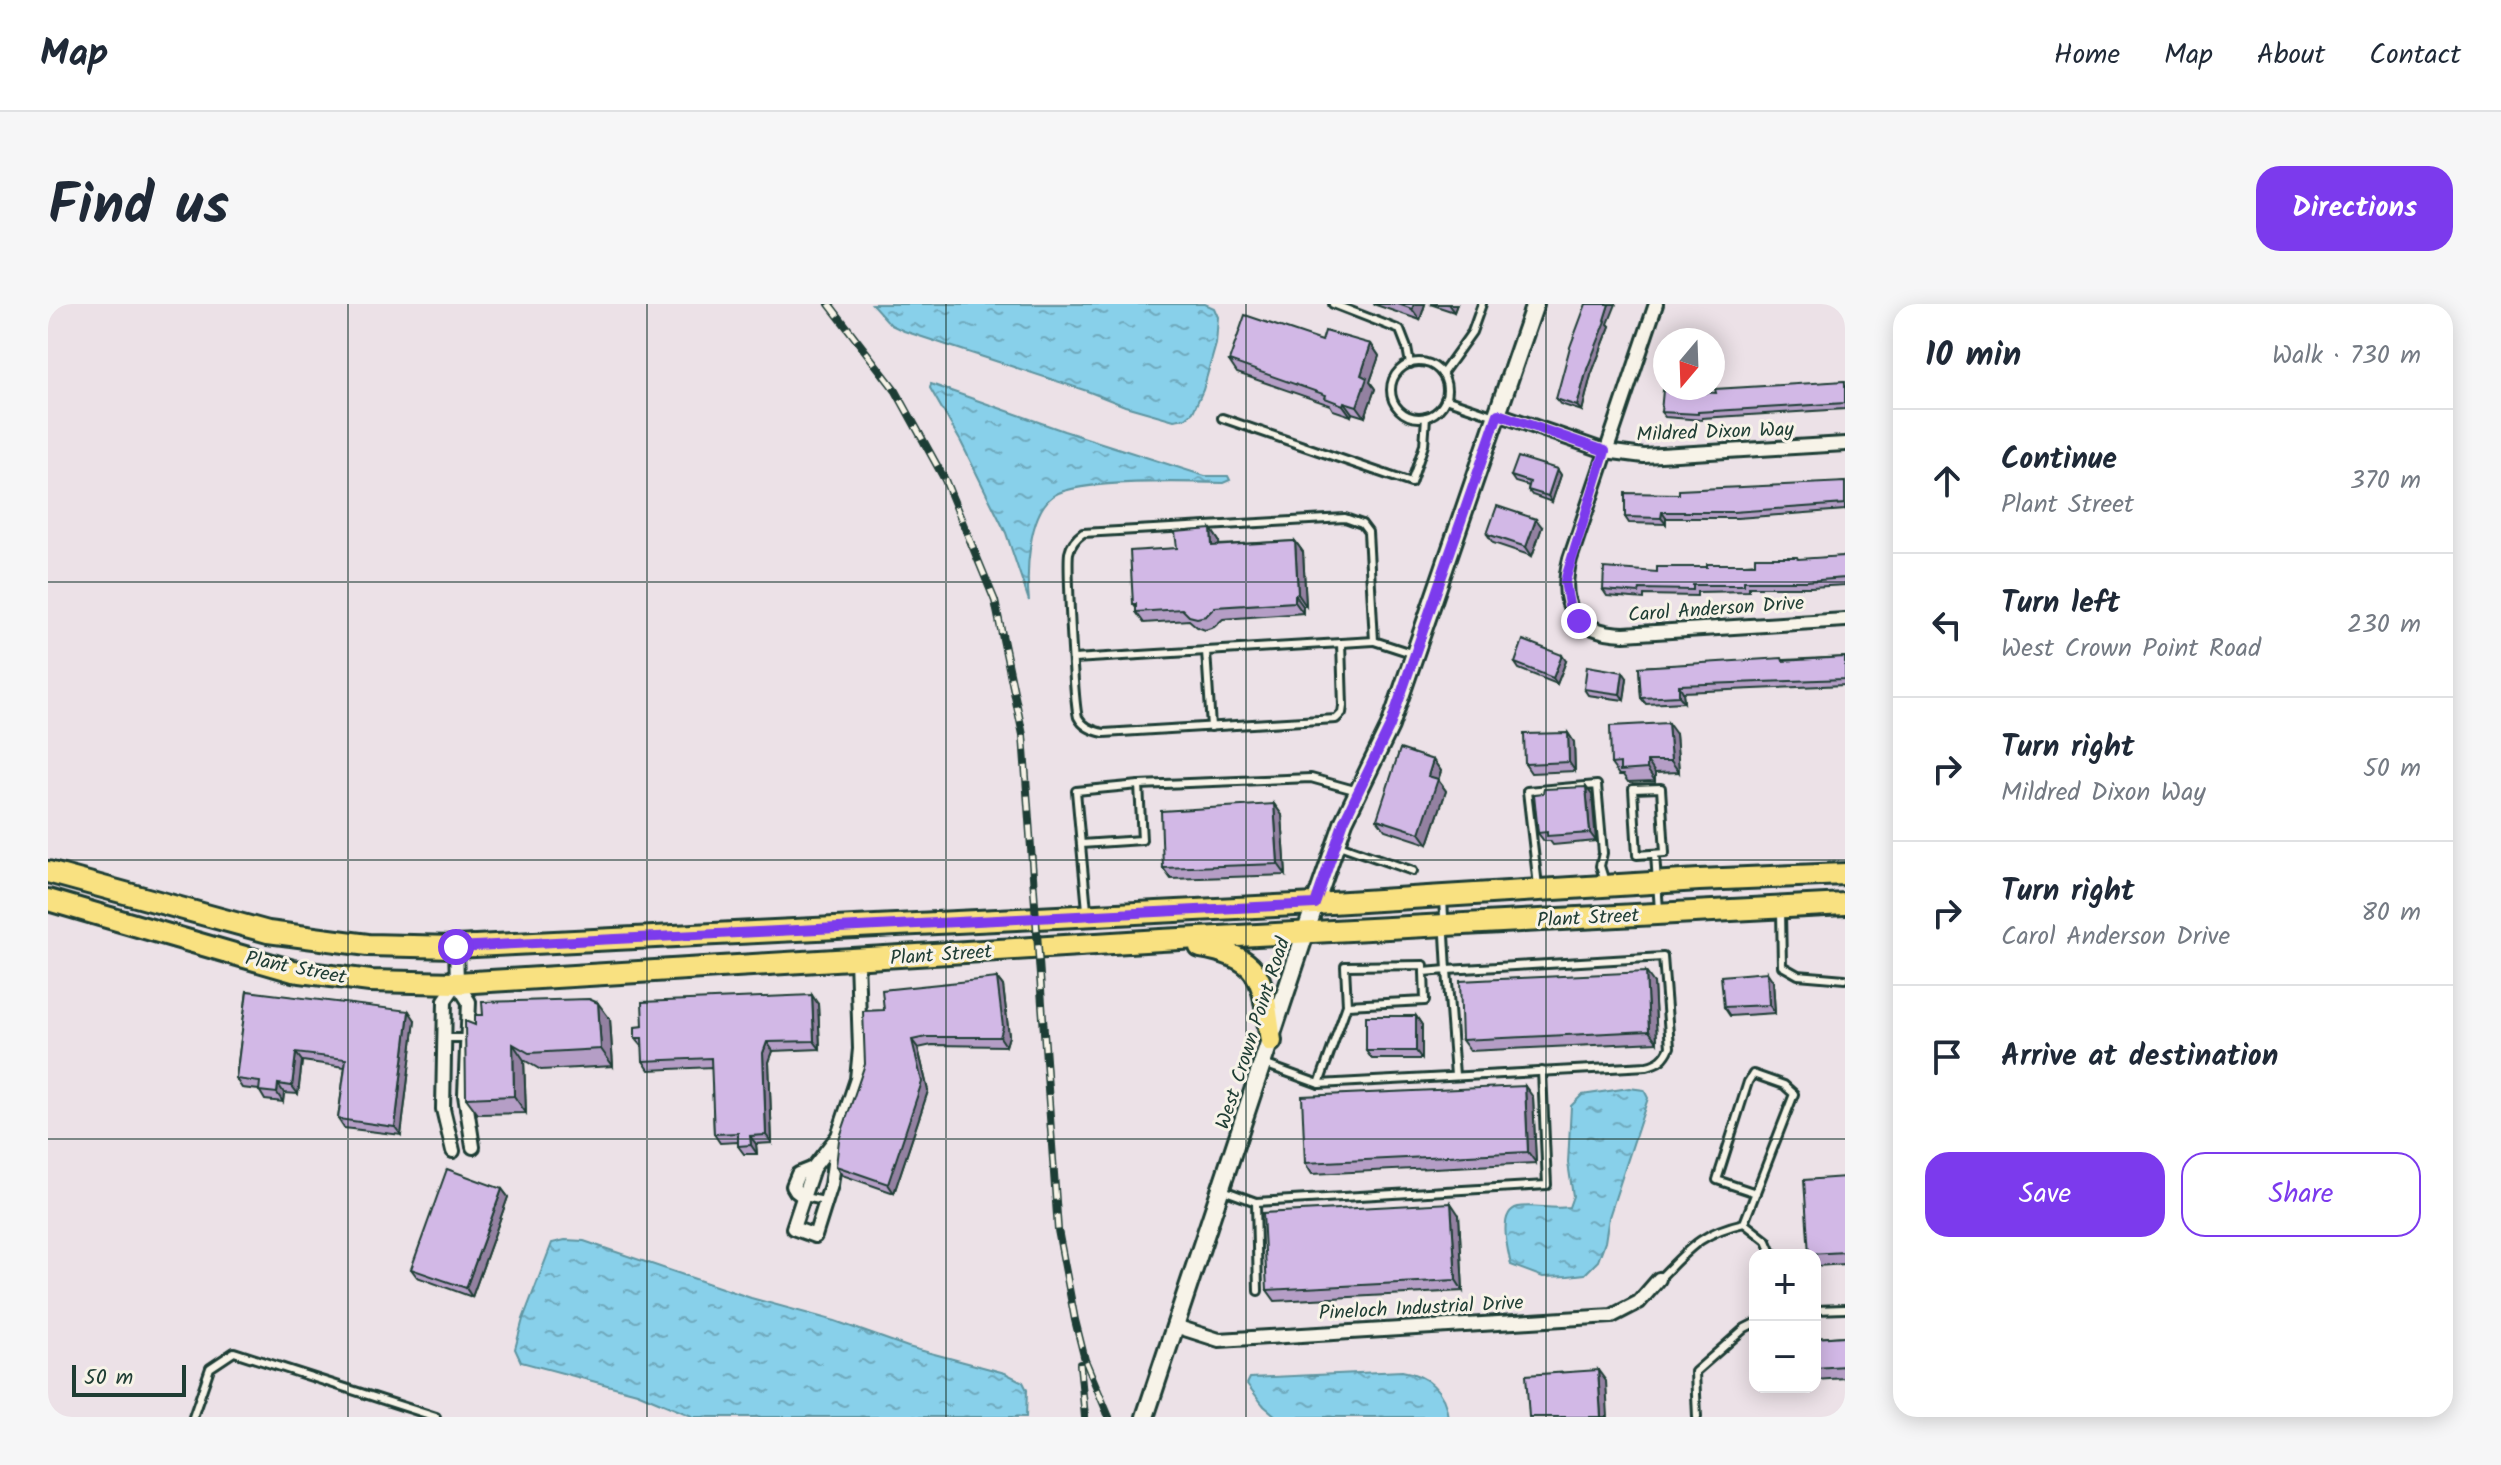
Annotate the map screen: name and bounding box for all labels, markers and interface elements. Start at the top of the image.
text: Map [40,25,109,85]
text: Home [2054,33,2120,78]
text: Map [2164,33,2213,78]
text: About [2257,33,2325,78]
text: Contact [2369,33,2461,78]
text: Find us [48,163,229,253]
button: Directions [2256,166,2453,251]
north arrow [1653,328,1725,400]
text: 10 min [1925,329,2021,383]
text: Walk · 730 m [2272,335,2421,377]
street label: Mildred Dixon Way [1636,414,1795,452]
text: Continue [2001,436,2117,484]
icon: ahead [1925,459,1969,503]
text: 370 m [2350,460,2421,502]
text: Plant Street [2001,484,2134,526]
text: Turn left [2001,580,2120,628]
street label: Carol Anderson Drive [1627,588,1805,632]
route end [1561,603,1597,639]
icon: left [1925,603,1969,647]
text: 230 m [2347,604,2421,646]
text: West Crown Point Road [2001,628,2261,670]
text: Turn right [2001,724,2134,772]
icon: right [1925,747,1969,791]
text: 50 m [2363,748,2421,790]
text: Mildred Dixon Way [2001,772,2206,814]
text: Turn right [2001,868,2134,916]
icon: right [1925,891,1969,935]
text: 80 m [2361,892,2421,934]
street label: Plant Street [1536,900,1640,938]
text: Carol Anderson Drive [2001,916,2230,958]
route start [438,929,474,965]
street label: West Crown Point Road [1208,933,1300,1134]
street label: Plant Street [889,936,994,976]
street label: Plant Street [242,943,349,994]
text: Arrive at destination [2001,1033,2278,1081]
icon: arrive [1925,1035,1969,1079]
button: Save [1925,1152,2165,1237]
button: Share [2181,1152,2421,1237]
map controls [1749,1249,1821,1393]
button: + [1749,1249,1821,1321]
street label: Pineloch Industrial Drive [1318,1288,1524,1330]
button: − [1749,1321,1821,1393]
scale bar [72,1361,186,1397]
text: 50 m [84,1361,133,1396]

